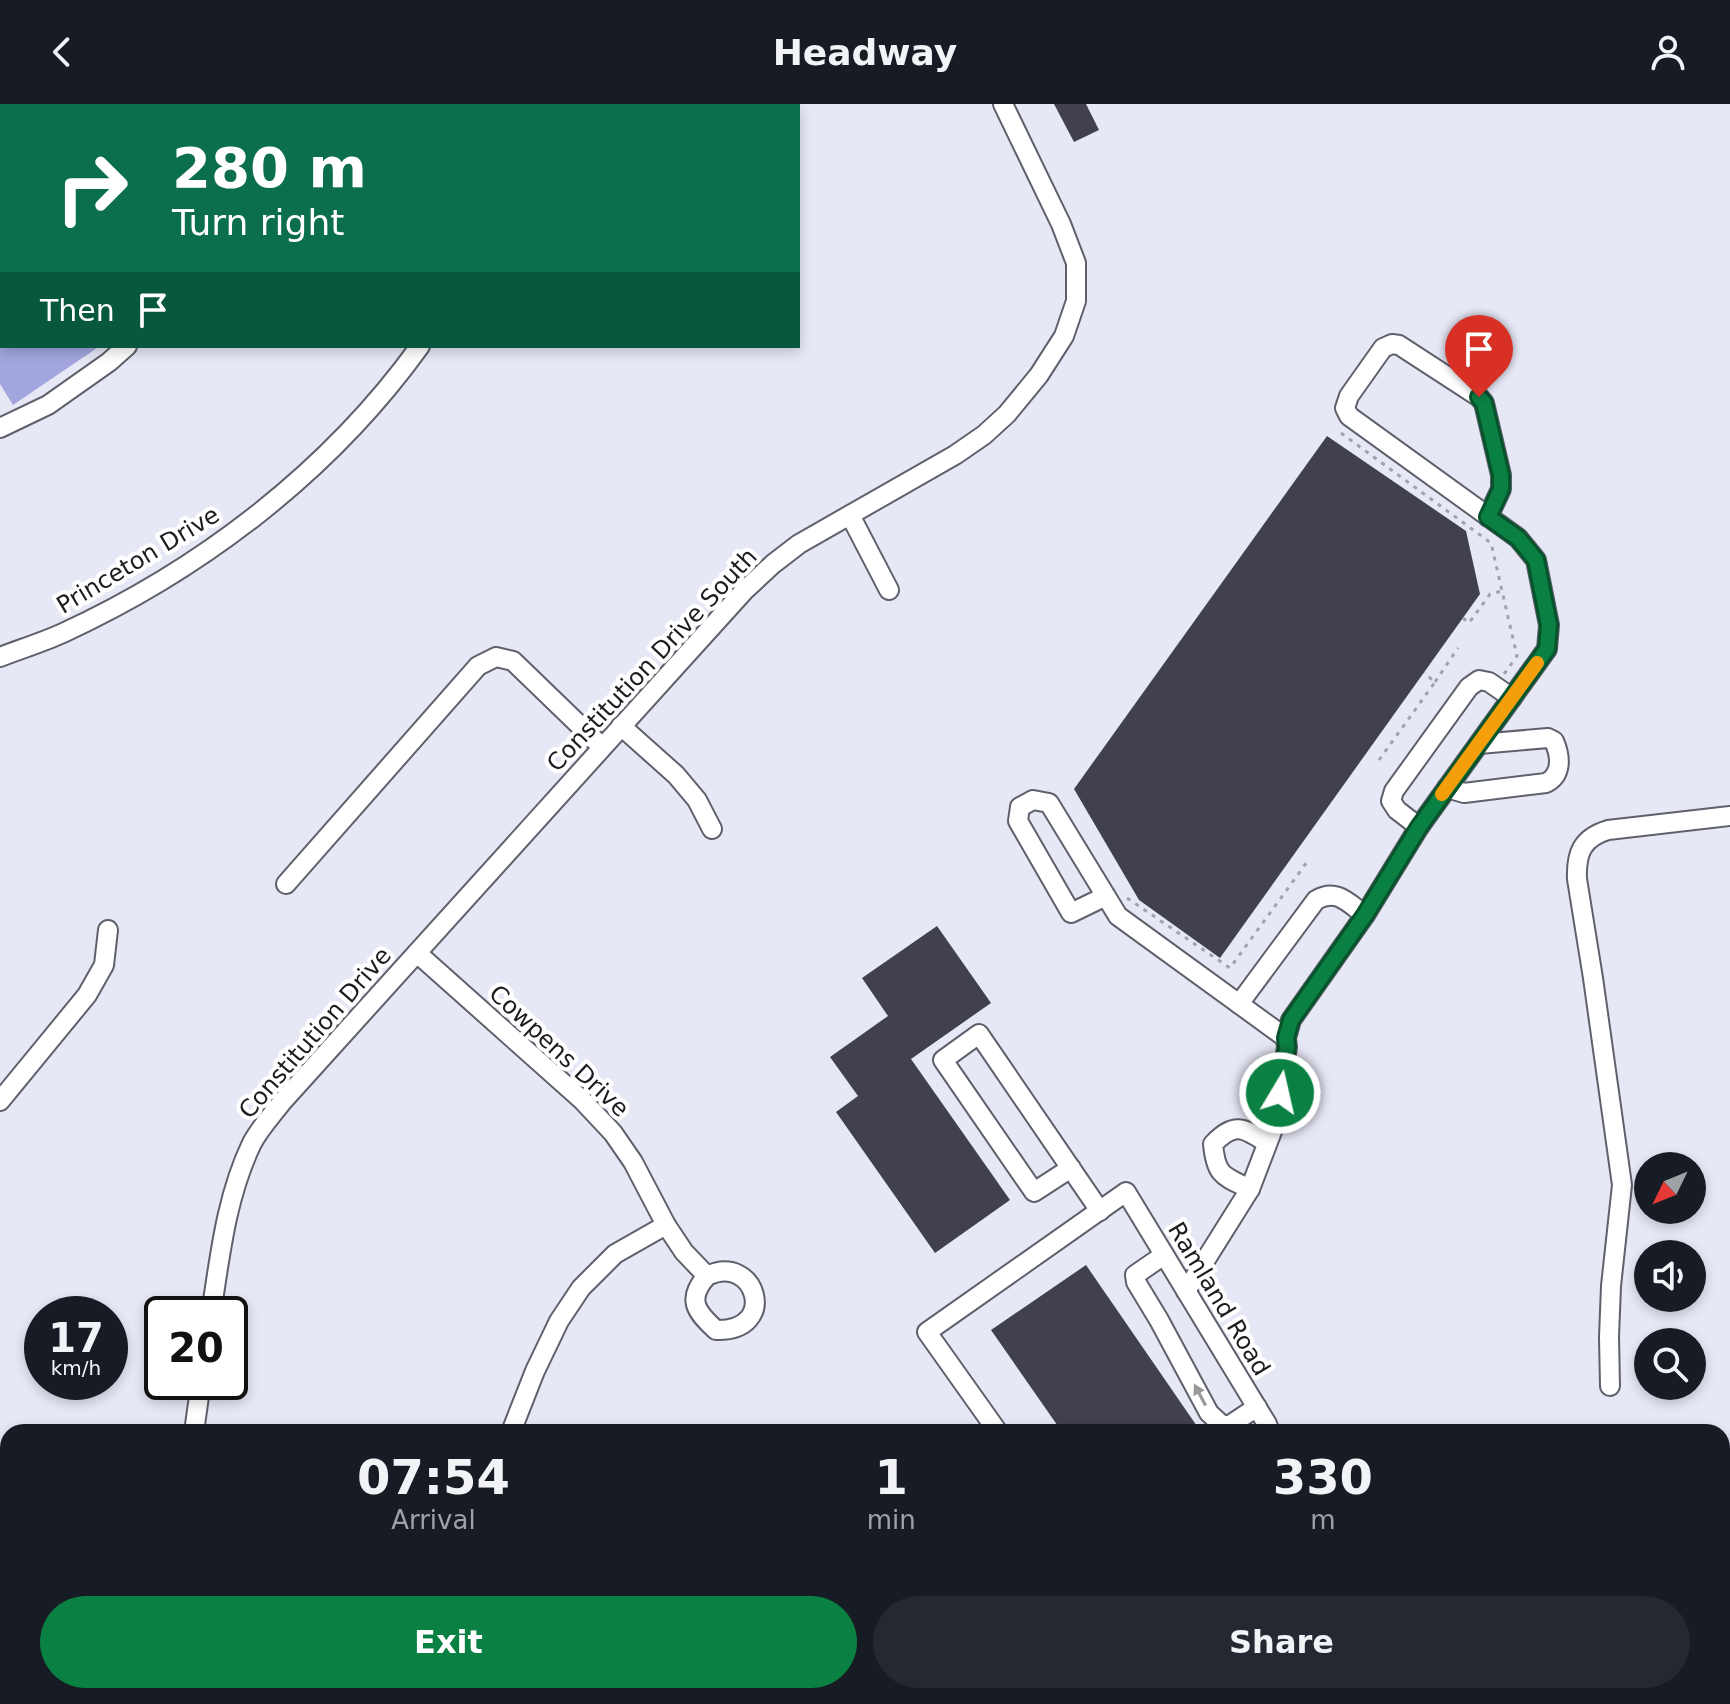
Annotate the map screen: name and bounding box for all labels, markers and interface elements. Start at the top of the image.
icon: back [40,30,84,74]
icon: person [1646,30,1690,74]
text: Headway [773,32,957,73]
text: 280 m [172,135,367,200]
icon: right [40,136,144,240]
text: Turn right [172,202,344,243]
icon: arrive [131,288,175,332]
text: Then [40,293,115,328]
pin [1445,315,1513,397]
icon: arrive [1457,327,1501,371]
street label: Princeton Drive [52,500,224,620]
street label: Constitution Drive South [541,543,763,777]
street label: Constitution Drive [233,942,397,1124]
street label: Cowpens Drive [483,979,635,1123]
position arrow [1238,1051,1322,1135]
north arrow [1634,1152,1706,1224]
map controls [1634,1152,1706,1400]
street label: Ramland Road [1162,1217,1276,1381]
button: sound [1634,1240,1706,1312]
speed limit sign: 20 [144,1296,248,1400]
text: 17 [48,1315,104,1361]
button: search [1634,1328,1706,1400]
text: km/h [51,1356,101,1380]
one-way arrow [1193,1384,1207,1406]
text: 07:54 [357,1449,510,1505]
text: 1 [875,1449,908,1505]
text: 330 [1273,1449,1373,1505]
text: Arrival [391,1505,476,1535]
text: min [867,1505,916,1535]
text: m [1310,1505,1336,1535]
button: Exit [40,1596,857,1688]
button: Share [873,1596,1690,1688]

